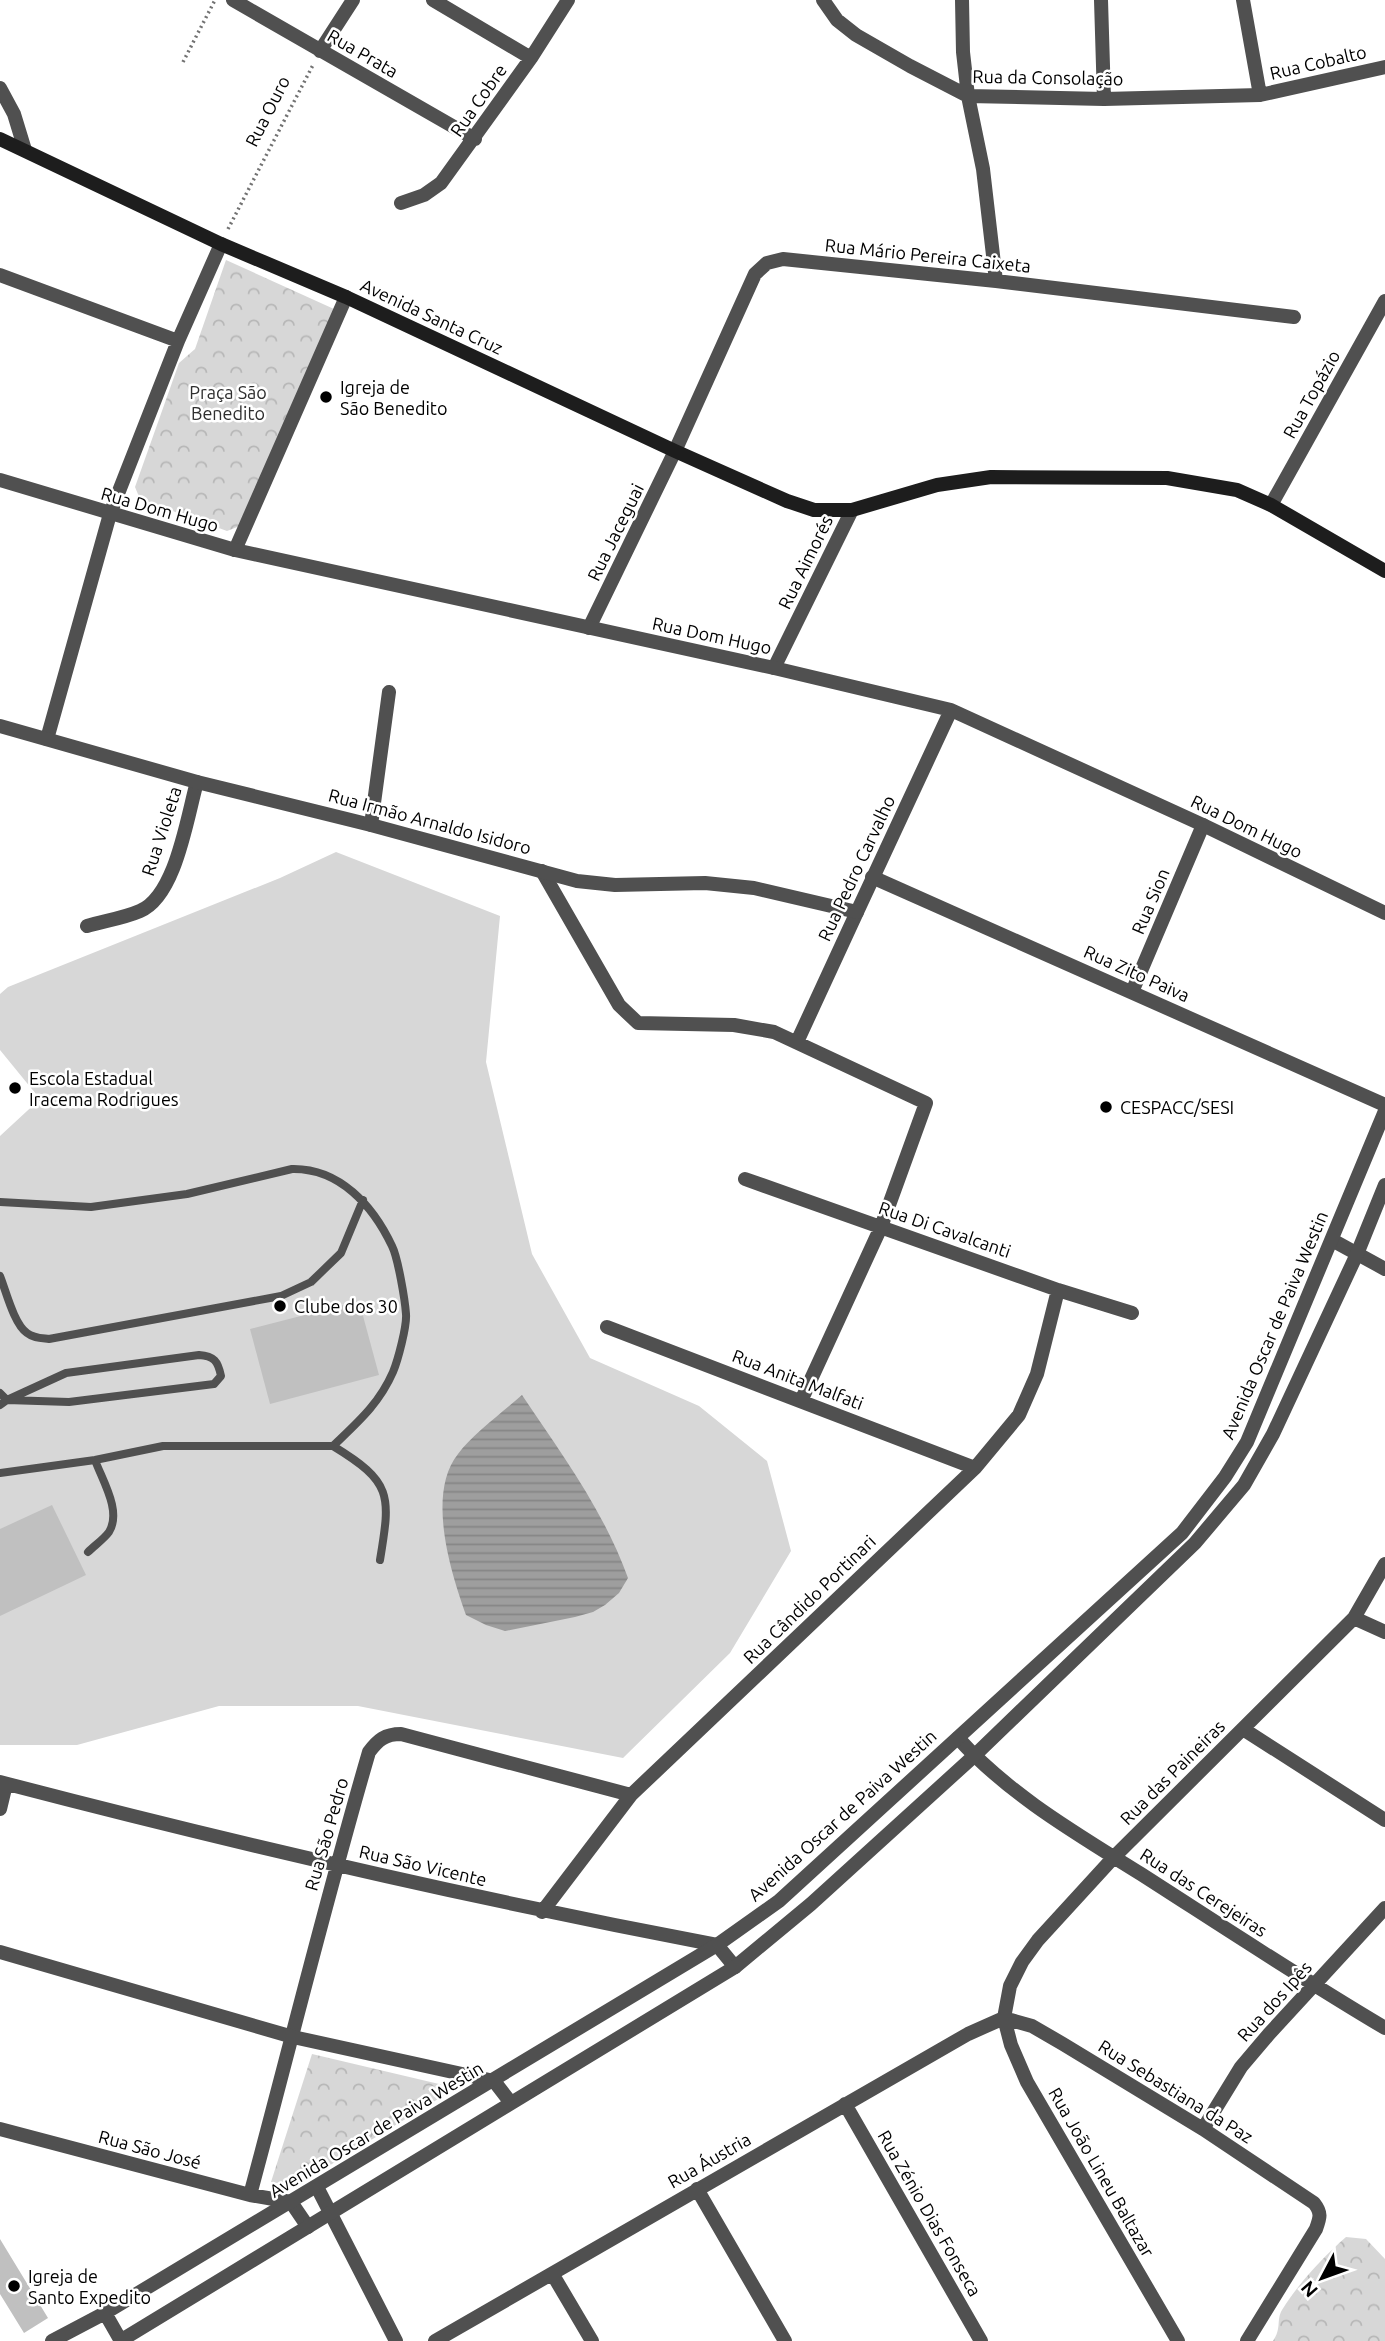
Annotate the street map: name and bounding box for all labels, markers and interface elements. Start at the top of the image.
street label: Rua Prata [324,25,402,81]
street label: Rua Cobalto [1268,41,1368,83]
street label: Rua Cobre [446,60,510,140]
street label: Rua da Consolação [972,66,1124,88]
street label: Rua Ouro [241,72,293,150]
street label: Rua Mário Pereira Caixeta [824,234,1032,276]
street label: Avenida Santa Cruz [358,274,506,358]
street label: Rua Topázio [1279,347,1343,441]
place label: Igreja de São Benedito [340,377,447,418]
park label: Praça São Benedito [189,382,267,423]
marker: Igreja de São Benedito [318,389,334,405]
street label: Rua Jaceguai [583,480,647,584]
street label: Rua Dom Hugo [99,483,221,535]
street label: Rua Aimorés [774,512,836,612]
street label: Rua Dom Hugo [651,613,773,657]
street label: Rua Violeta [137,784,185,878]
street label: Rua Irmão Arnaldo Isidoro [327,784,533,858]
street label: Rua Dom Hugo [1188,790,1306,862]
street label: Rua Pedro Carvalho [813,792,899,944]
street label: Rua Sion [1127,865,1173,937]
street label: Rua Zito Paiva [1081,941,1193,1005]
place label: Escola Estadual Iracema Rodrigues [29,1068,179,1109]
marker: Escola Estadual Iracema Rodrigues [7,1080,23,1096]
place label: CESPACC/SESI [1120,1097,1234,1117]
marker: CESPACC/SESI [1098,1099,1114,1115]
street label: Rua Di Cavalcanti [876,1197,1014,1261]
street label: Avenida Oscar de Paiva Westin [1217,1208,1331,1442]
place label: Clube dos 30 [294,1296,398,1316]
marker: Clube dos 30 [272,1298,288,1314]
street label: Rua Anita Malfati [730,1345,866,1413]
street label: Rua Cândido Portinari [739,1531,879,1667]
street label: Rua das Paineiras [1116,1716,1228,1828]
street label: Avenida Oscar de Paiva Westin [744,1725,940,1905]
street label: Rua São Pedro [300,1775,352,1893]
street label: Rua São Vicente [357,1841,489,1889]
street label: Rua das Cerejeiras [1137,1844,1271,1940]
street label: Rua dos Ipês [1233,1957,1315,2045]
street label: Rua Sebastiana da Paz [1095,2035,1257,2147]
street label: Avenida Oscar de Paiva Westin [266,2057,486,2201]
street label: Rua João Lineu Baltazar [1045,2084,1159,2260]
street label: Rua São José [97,2126,203,2172]
street label: Rua Áustria [664,2127,754,2192]
street label: Rua Zénio Dias Fonseca [874,2127,986,2299]
north arrow [1287,2243,1357,2313]
place label: Igreja de Santo Expedito [28,2266,151,2307]
text: N [1296,2277,1322,2302]
marker: Igreja de Santo Expedito [6,2278,22,2294]

